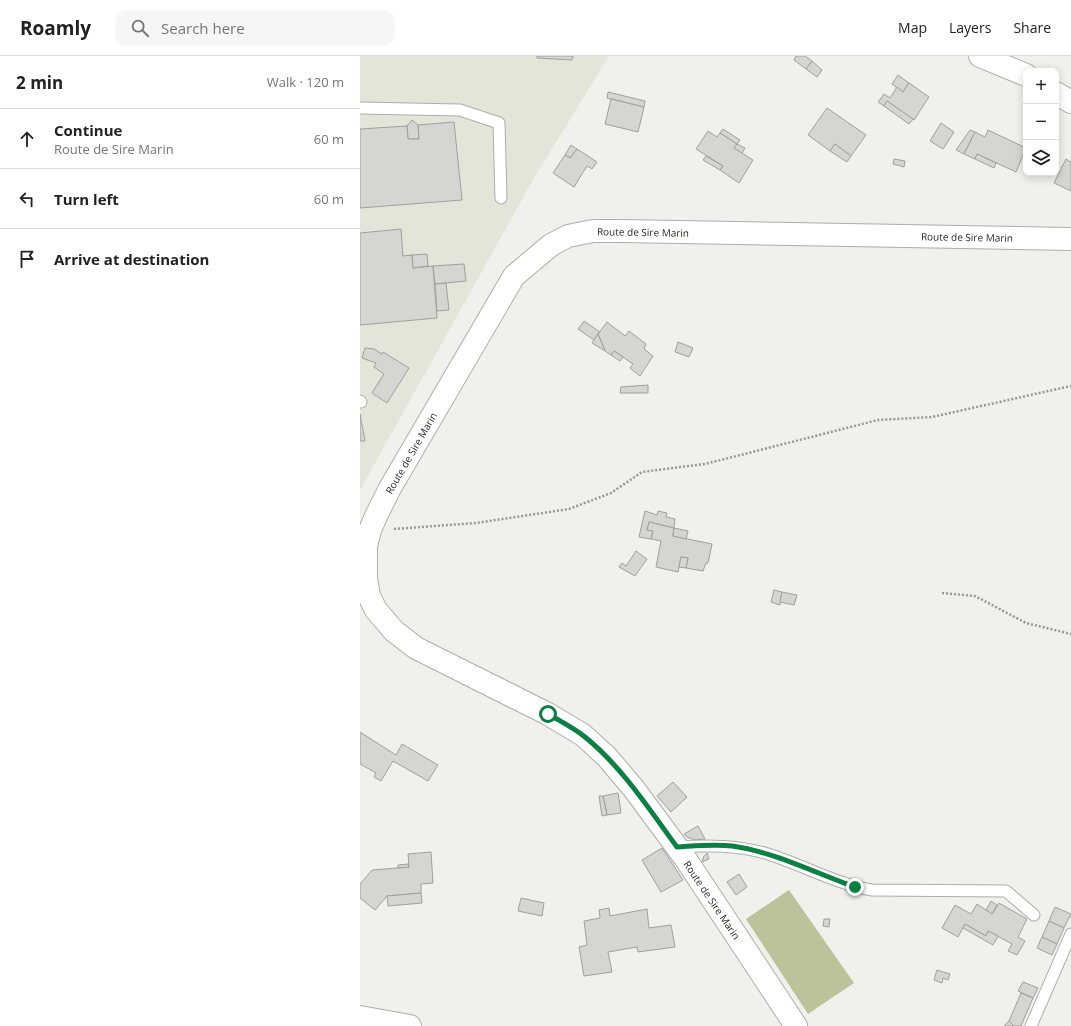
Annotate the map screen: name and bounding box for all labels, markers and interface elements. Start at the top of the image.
search box [115,10,395,46]
text: Roamly [20,15,91,41]
icon: search [129,17,151,39]
text: Search here [161,18,245,38]
text: Map [898,18,927,37]
text: Layers [949,18,991,37]
text: Share [1013,18,1051,37]
map controls [1023,68,1059,176]
button: + [1023,68,1059,104]
text: 2 min [16,71,63,94]
text: Walk · 120 m [267,73,344,91]
button: − [1023,104,1059,140]
text: Continue [54,120,122,140]
icon: ahead [16,128,38,150]
text: 60 m [314,130,344,148]
text: Route de Sire Marin [54,140,174,158]
button: layers [1023,140,1059,176]
icon: left [16,188,38,210]
text: Turn left [54,189,119,209]
text: 60 m [314,190,344,208]
street label: Route de Sire Marin [597,224,689,240]
street label: Route de Sire Marin [921,229,1013,245]
icon: arrive [16,248,38,270]
text: Arrive at destination [54,249,209,269]
street label: Route de Sire Marin [382,410,440,496]
route start [539,705,557,723]
street label: Route de Sire Marin [680,858,744,942]
route end [846,878,864,896]

